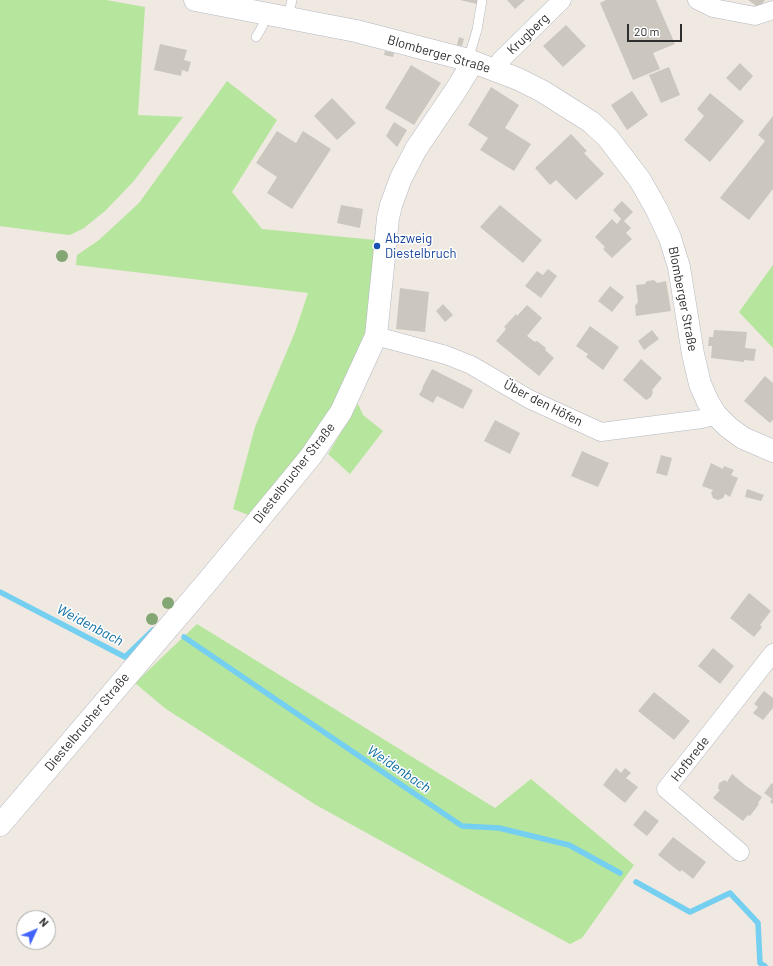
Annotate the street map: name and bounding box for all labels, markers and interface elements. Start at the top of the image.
street label: Krugberg [504,10,552,58]
scale bar [629,16,684,42]
text: 20 m [634,24,660,38]
street label: Blomberger Straße [386,32,492,76]
place label: Abzweig Diestelbruch [385,231,456,262]
marker: Abzweig Diestelbruch [372,241,382,251]
street label: Blomberger Straße [665,245,701,353]
street label: Über den Höfen [501,376,585,430]
street label: Diestelbrucher Straße [250,420,338,526]
water label: Weidenbach [54,600,126,650]
street label: Diestelbrucher Straße [41,670,133,774]
street label: Hofbrede [668,733,712,785]
water label: Weidenbach [364,742,434,796]
north arrow [16,910,56,950]
text: N [37,915,51,929]

